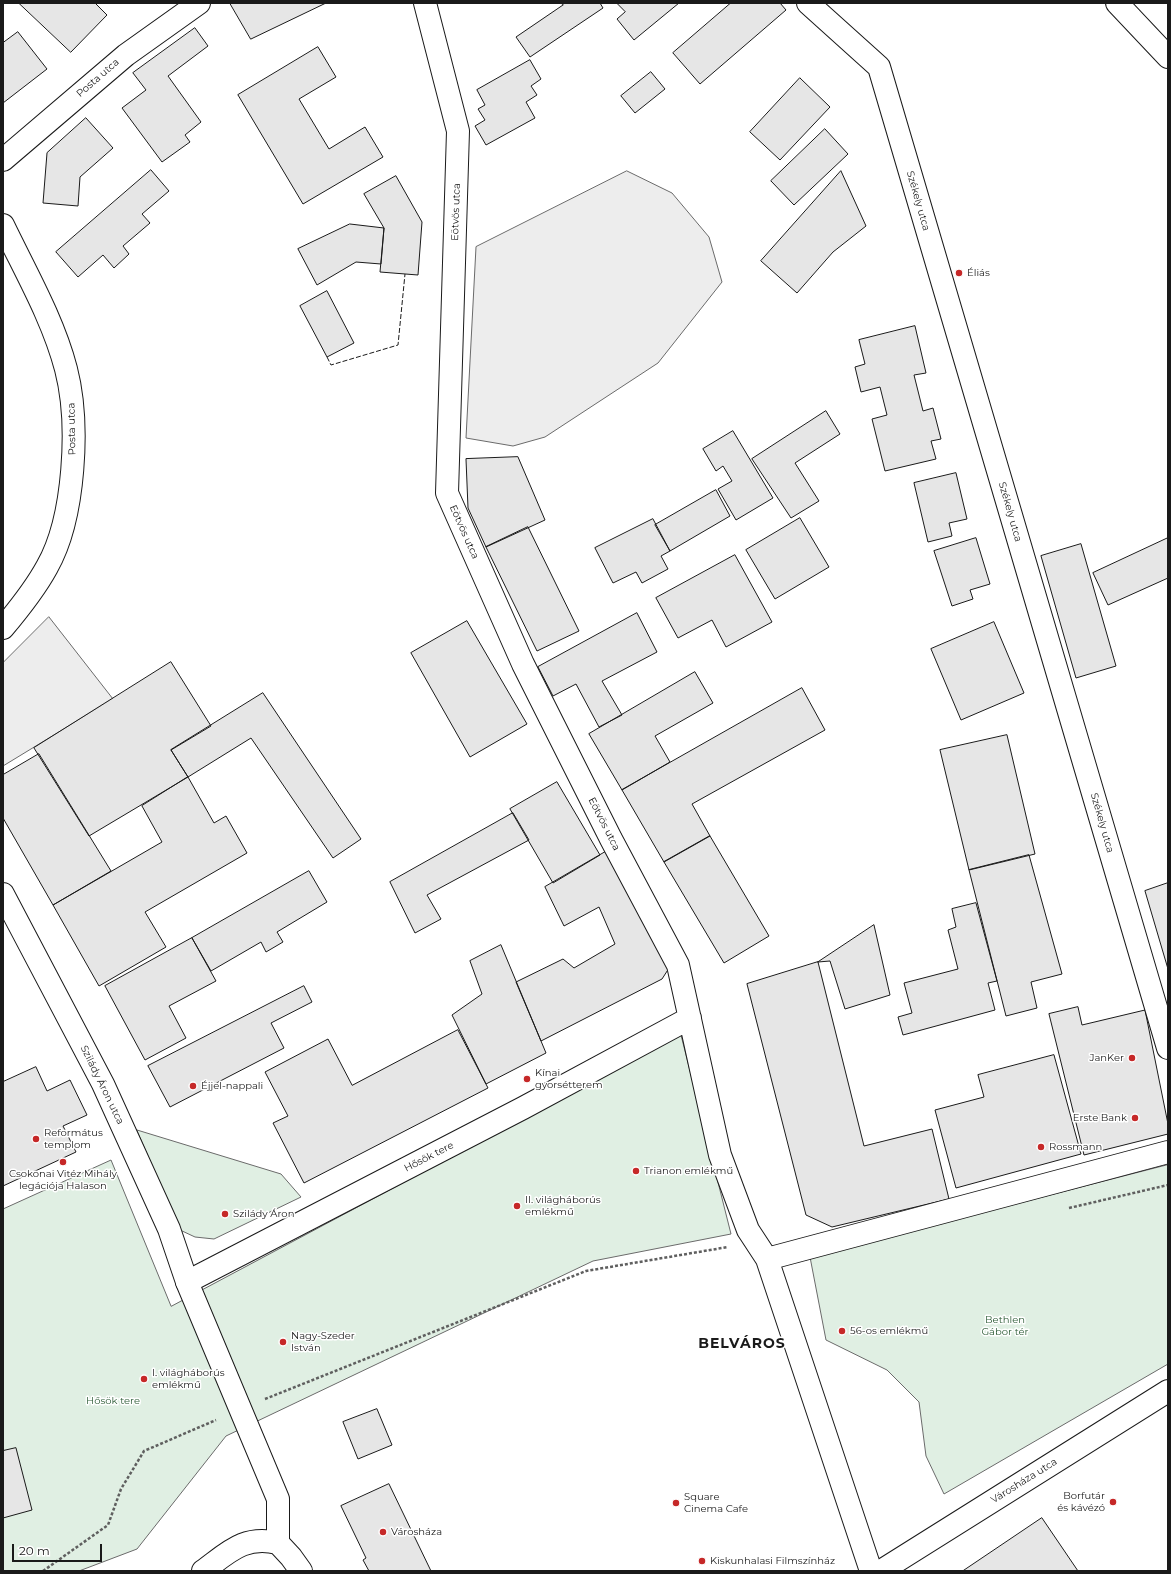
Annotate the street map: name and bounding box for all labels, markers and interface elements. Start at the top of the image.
street label: Posta utca [74,56,122,100]
street label: Székely utca [904,170,932,232]
street label: Eötvös utca [449,183,463,241]
place label: Éliás [967,267,990,279]
marker: Éliás [954,268,964,278]
street label: Posta utca [66,403,78,455]
street label: Székely utca [996,481,1024,543]
street label: Eötvös utca [447,503,481,561]
street label: Székely utca [1088,792,1116,854]
street label: Eötvös utca [585,795,623,853]
street label: Szilády Áron utca [78,1044,126,1126]
place label: JanKer [1089,1052,1124,1064]
marker: JanKer [1127,1053,1137,1063]
place label: Kínai gyorsétterem [535,1067,603,1090]
marker: Kínai gyorsétterem [522,1074,532,1084]
place label: Éjjel-nappali [201,1080,263,1092]
marker: Éjjel-nappali [188,1081,198,1091]
place label: Erste Bank [1073,1112,1127,1124]
marker: Erste Bank [1130,1113,1140,1123]
place label: Református templom [44,1127,103,1150]
marker: Református templom [31,1134,41,1144]
street label: Hősök tere [402,1139,456,1175]
place label: Rossmann [1049,1141,1102,1153]
marker: Rossmann [1036,1142,1046,1152]
marker: Csokonai Vitéz Mihály legációja Halason [58,1157,68,1167]
place label: Trianon emlékmű [644,1165,733,1177]
marker: Trianon emlékmű [631,1166,641,1176]
place label: Csokonai Vitéz Mihály legációja Halason [9,1168,117,1192]
place label: II. világháborús emlékmű [525,1194,601,1218]
marker: II. világháborús emlékmű [512,1201,522,1211]
place label: Szilády Áron [233,1208,294,1220]
marker: Szilády Áron [220,1209,230,1219]
park label: Bethlen Gábor tér [981,1314,1029,1338]
place label: 56-os emlékmű [850,1325,928,1337]
marker: 56-os emlékmű [837,1326,847,1336]
place label: Nagy-Szeder István [291,1330,355,1354]
district label: BELVÁROS [698,1336,786,1352]
marker: Nagy-Szeder István [278,1337,288,1347]
place label: I. világháborús emlékmű [152,1367,225,1390]
marker: I. világháborús emlékmű [139,1374,149,1384]
park label: Hősök tere [86,1395,140,1407]
street label: Városháza utca [989,1456,1059,1506]
place label: Borfutár és kávézó [1057,1490,1105,1514]
place label: Square Cinema Cafe [684,1491,748,1514]
marker: Borfutár és kávézó [1108,1497,1118,1507]
marker: Square Cinema Cafe [671,1498,681,1508]
place label: Városháza [391,1526,442,1538]
marker: Városháza [378,1527,388,1537]
scale bar [14,1536,104,1562]
text: 20 m [19,1543,50,1558]
place label: Kiskunhalasi Filmszínház [710,1555,835,1567]
marker: Kiskunhalasi Filmszínház [697,1556,707,1566]

